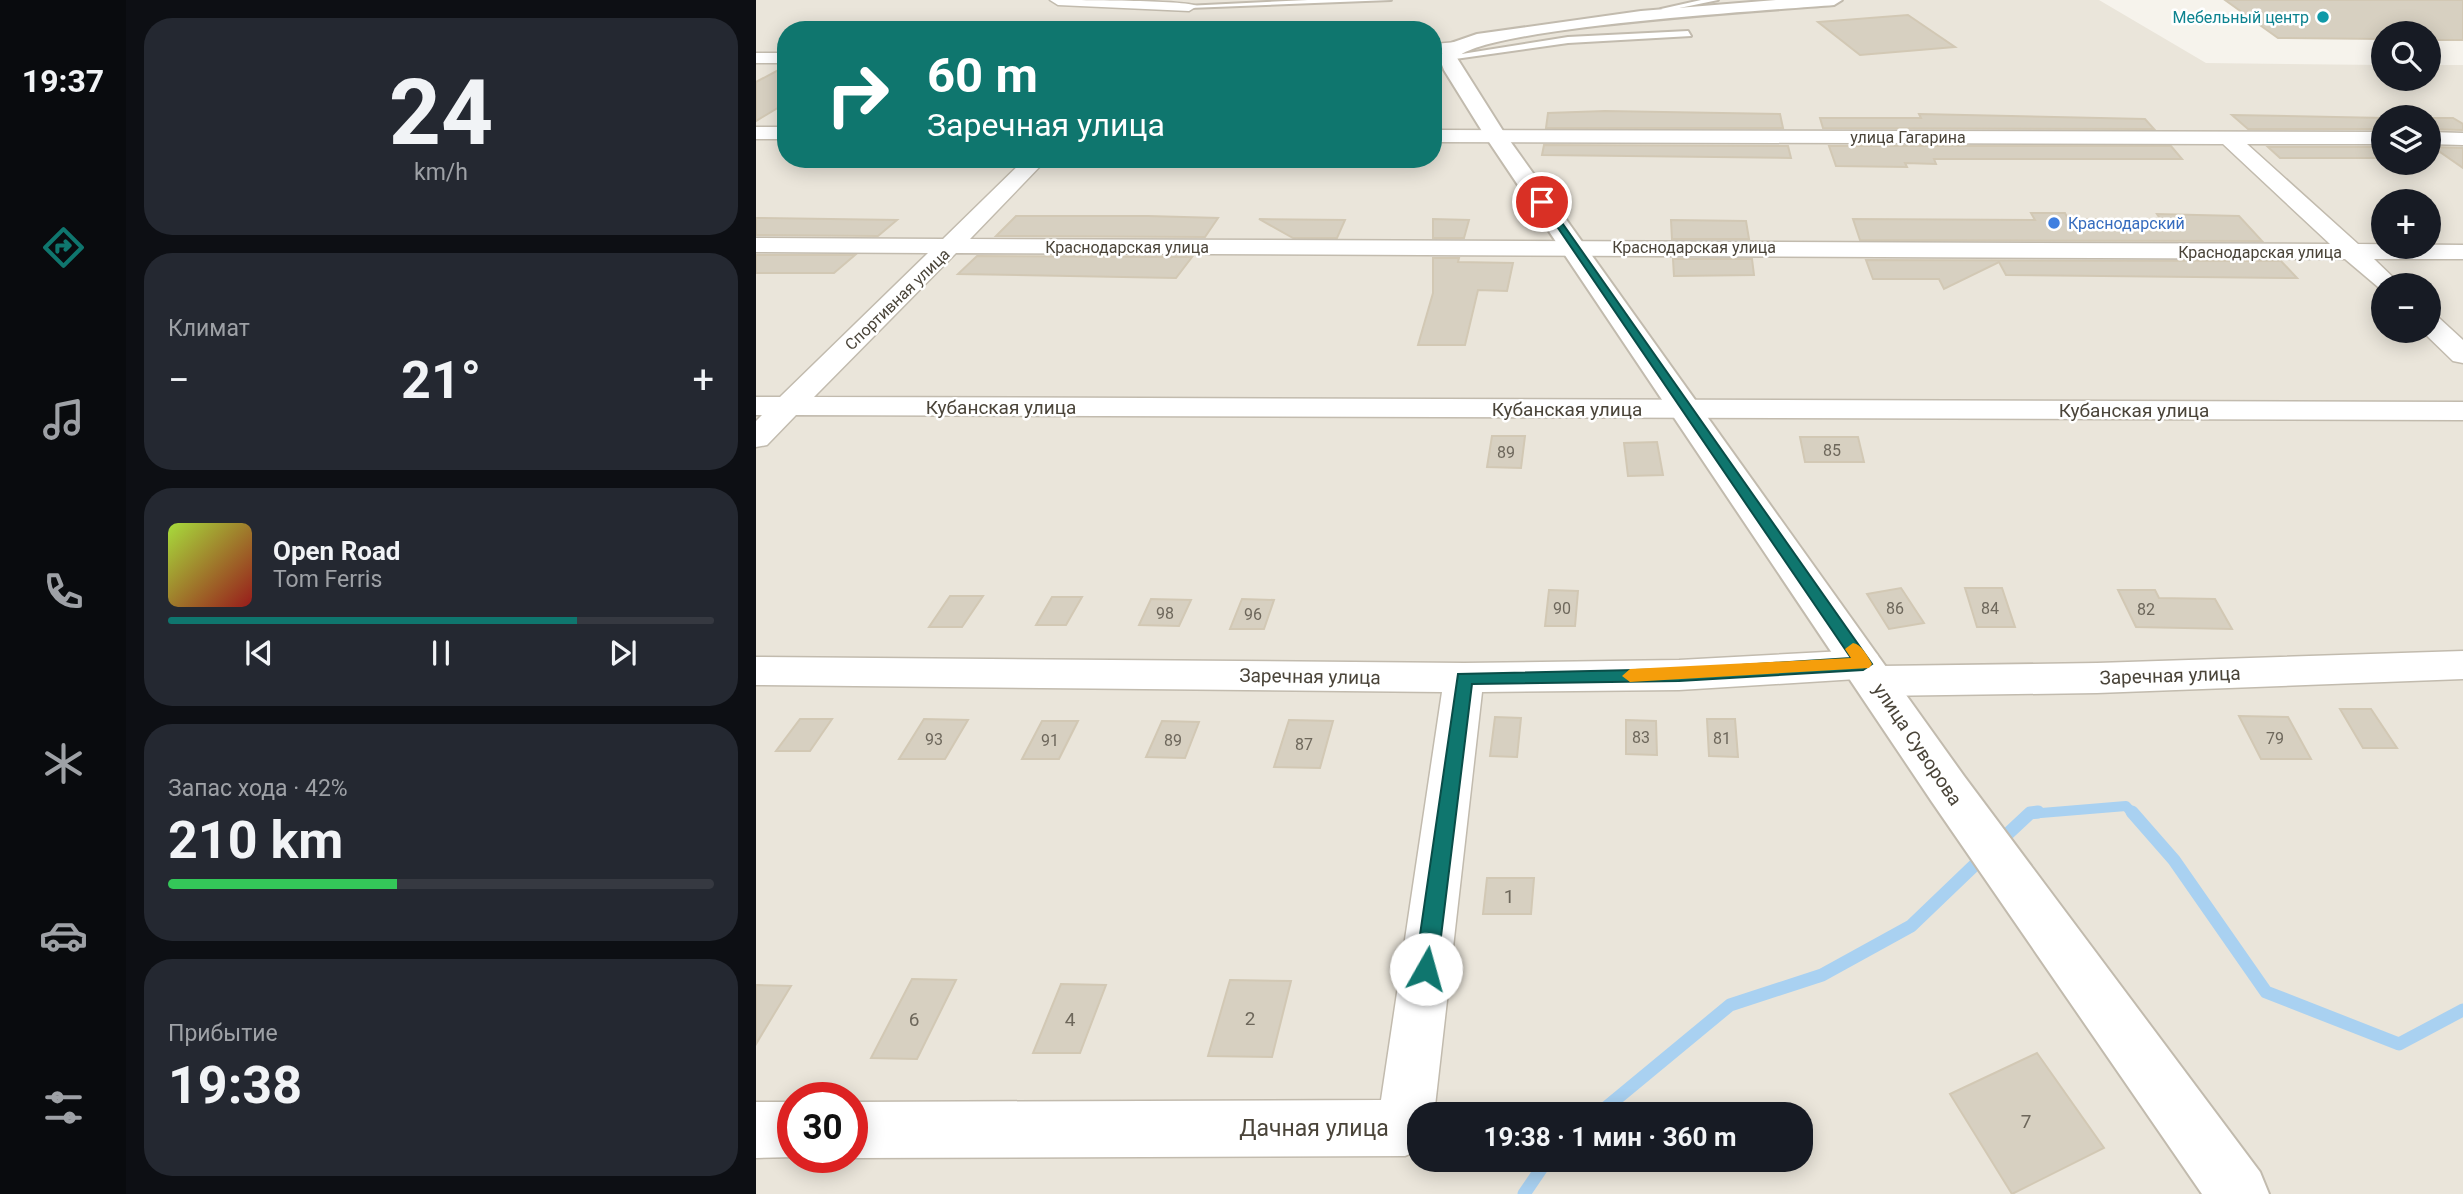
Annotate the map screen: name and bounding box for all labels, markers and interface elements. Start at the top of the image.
place label: Мебельный центр [2173,8,2309,27]
marker: Мебельный центр [2315,9,2331,25]
map controls [2371,21,2441,343]
button: search [2371,21,2441,91]
text: 60 m [927,47,1038,104]
icon: right [812,49,903,140]
text: 24 [389,60,493,166]
text: 19:37 [22,62,104,100]
button: layers [2371,105,2441,175]
text: Заречная улица [927,106,1165,144]
street label: улица Гагарина [1850,128,1966,147]
text: km/h [414,159,468,186]
pin [1512,172,1572,232]
icon: arrive [1523,183,1561,221]
button: + [2371,189,2441,259]
place label: Краснодарский [2068,214,2185,233]
marker: Краснодарский [2046,215,2062,231]
icon: directions [39,223,88,272]
street label: Краснодарская улица [1045,238,1209,257]
street label: Краснодарская улица [1612,238,1776,257]
street label: Краснодарская улица [2178,243,2342,262]
street label: Спортивная улица [841,245,954,354]
button: − [2371,273,2441,343]
text: Климат [168,315,250,342]
text: 21° [401,350,481,411]
text: − [168,358,190,402]
text: + [692,358,714,402]
icon: music [39,395,88,444]
street label: Кубанская улица [926,396,1076,419]
street label: Кубанская улица [1492,398,1642,421]
street label: Кубанская улица [2059,399,2209,422]
house number: 85 [1823,441,1841,460]
house number: 89 [1497,443,1515,462]
text: Open Road [273,536,401,566]
text: Tom Ferris [273,566,382,593]
icon: phone [39,567,88,616]
house number: 90 [1553,599,1571,618]
house number: 86 [1886,599,1904,618]
house number: 84 [1981,599,1999,618]
house number: 82 [2137,600,2155,619]
house number: 98 [1156,604,1174,623]
house number: 96 [1244,605,1262,624]
icon: previous [240,634,278,672]
icon: pause [422,634,460,672]
icon: next [604,634,642,672]
street label: Заречная улица [2099,662,2241,689]
street label: Заречная улица [1239,664,1381,689]
street label: улица Суворова [1868,679,1967,810]
house number: 83 [1632,728,1650,747]
house number: 81 [1713,729,1731,748]
house number: 79 [2266,729,2284,748]
house number: 93 [925,730,943,749]
house number: 91 [1041,731,1059,750]
house number: 89 [1164,731,1182,750]
house number: 87 [1295,735,1313,754]
icon: climate [39,739,88,788]
text: Запас хода · 42% [168,775,348,802]
text: 210 km [168,810,343,871]
house number: 1 [1504,885,1514,908]
icon: car [39,911,88,960]
position arrow [1389,932,1463,1006]
house number: 2 [1245,1007,1255,1030]
house number: 6 [909,1008,919,1031]
house number: 4 [1065,1008,1076,1031]
text: Прибытие [168,1020,278,1047]
text: 19:38 [168,1055,302,1116]
speed limit sign: 30 [777,1082,868,1173]
icon: filters [39,1083,88,1132]
house number: 7 [2021,1110,2031,1133]
street label: Дачная улица [1239,1115,1389,1142]
text: 19:38 · 1 мин · 360 m [1484,1122,1736,1152]

